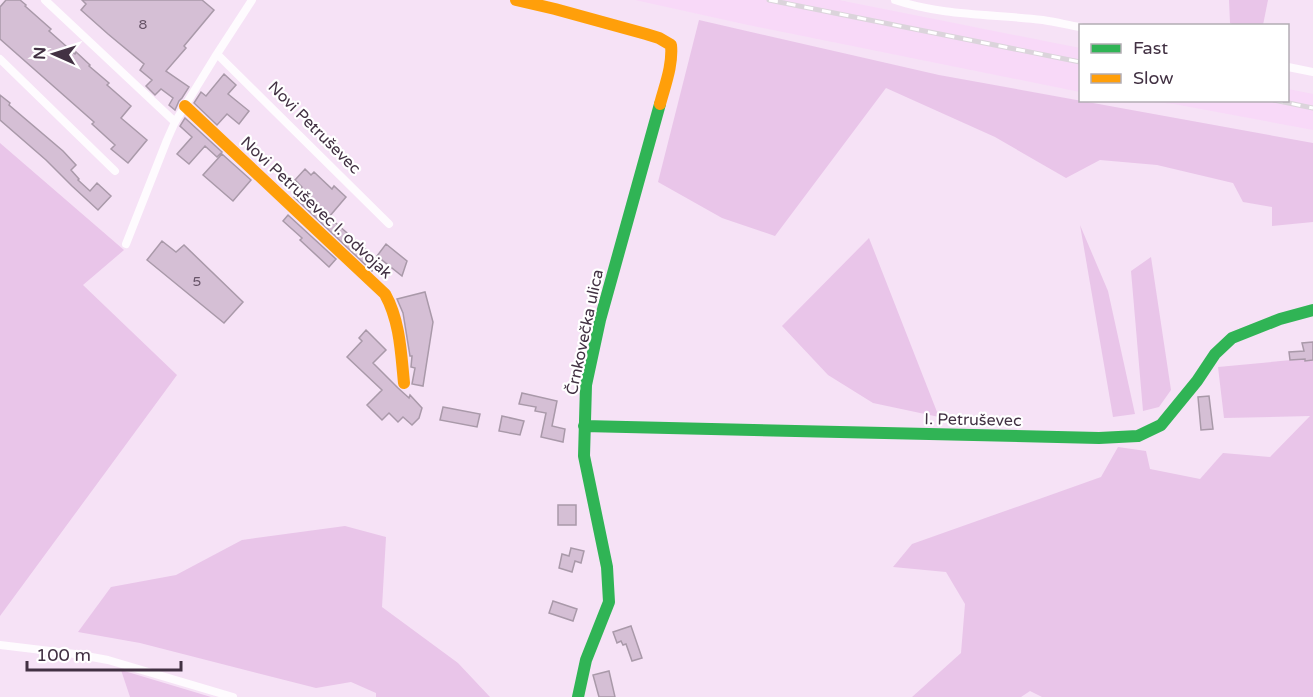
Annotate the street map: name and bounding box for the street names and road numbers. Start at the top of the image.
street label: Novi Petruševec [264,77,365,178]
street label: Novi Petruševec I. odvojak [236,132,396,283]
street label: Črnkovečka ulica [562,268,608,397]
street label: I. Petruševec [924,409,1022,431]

